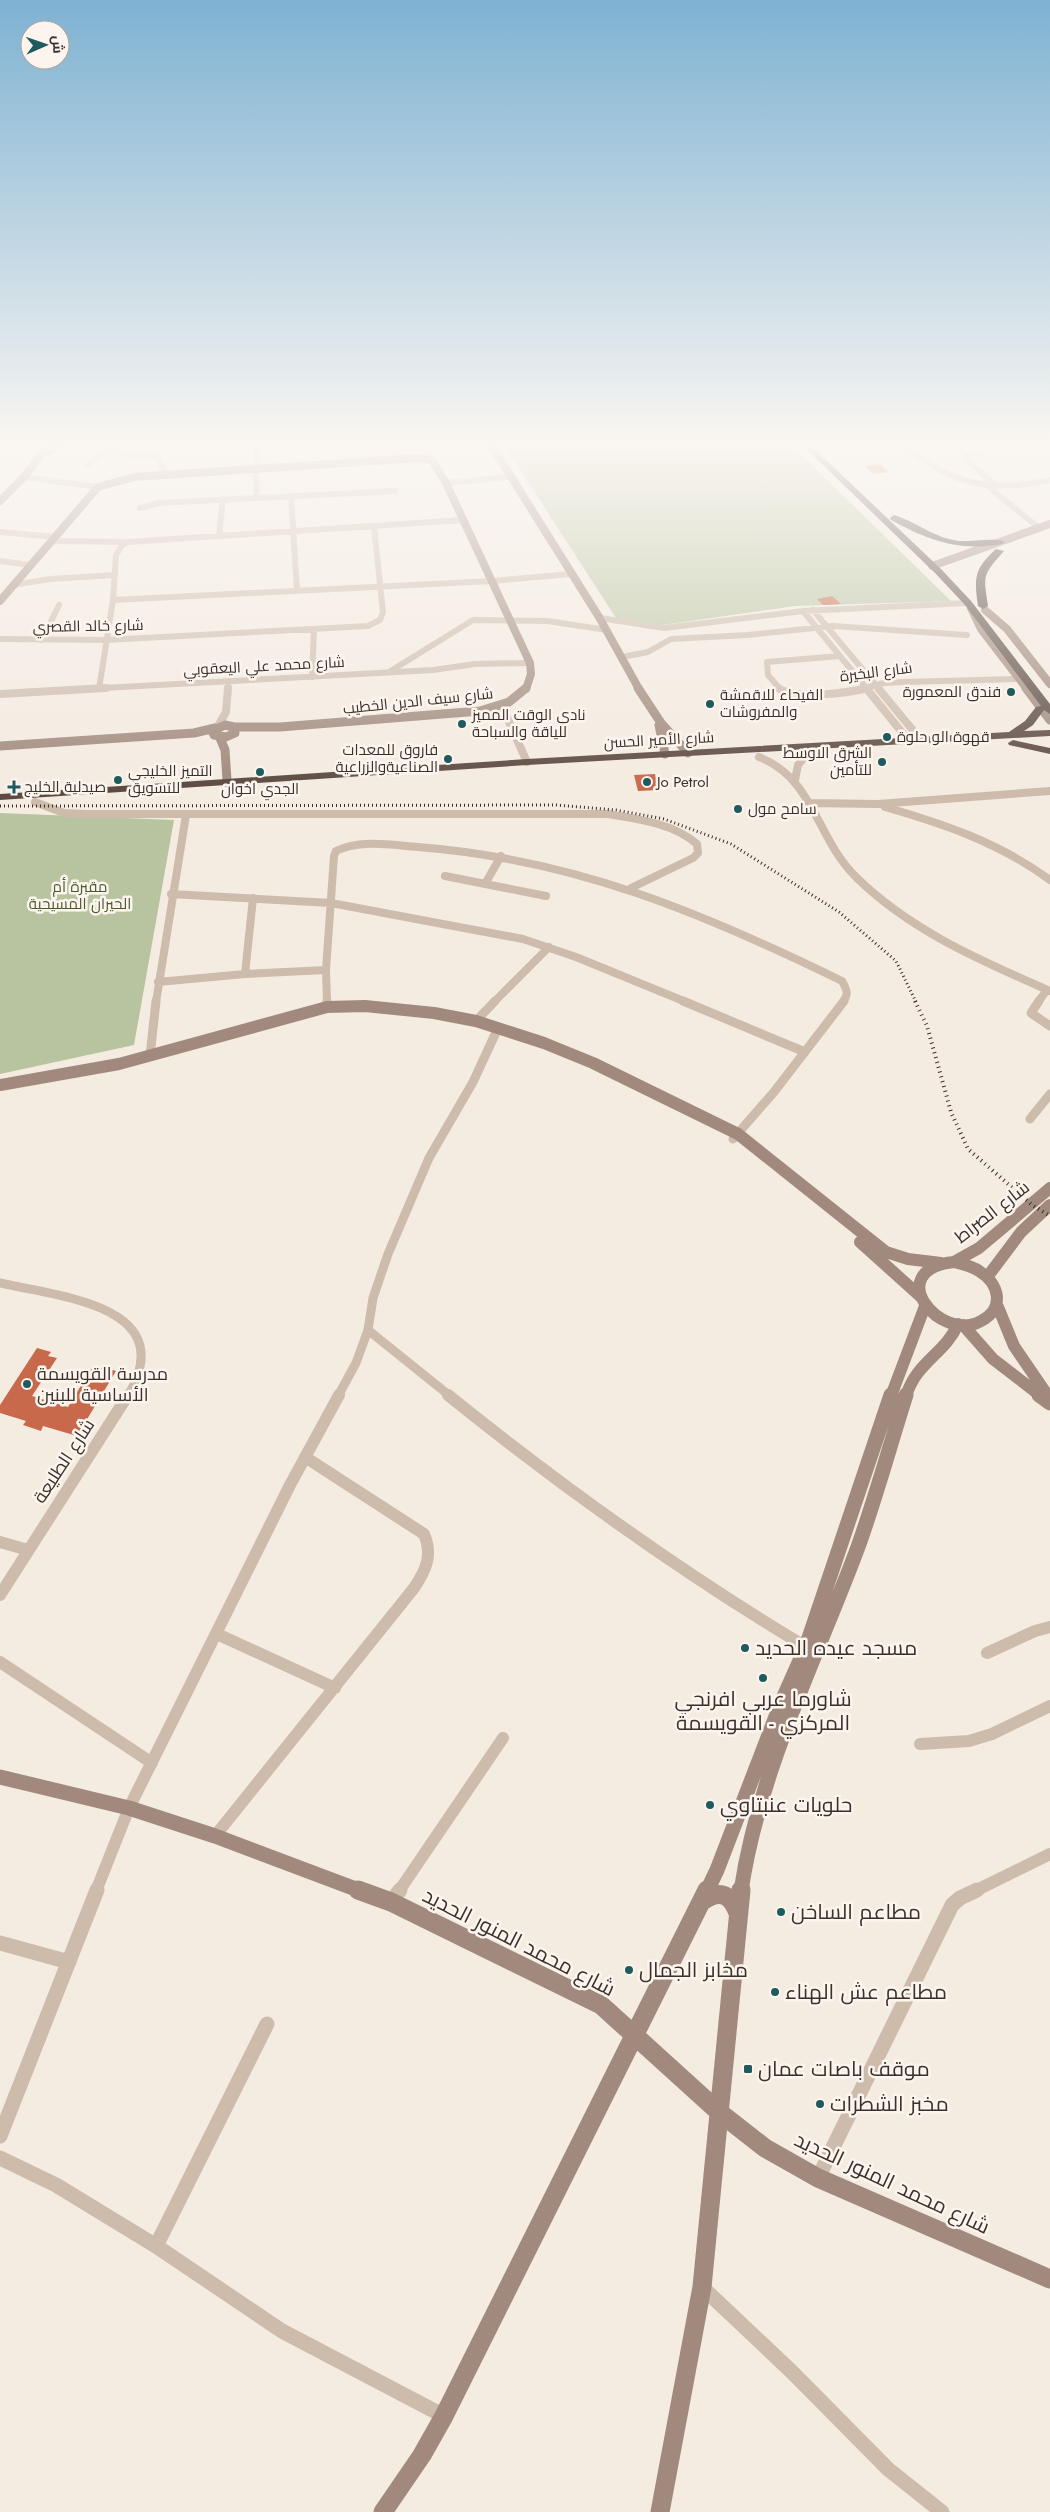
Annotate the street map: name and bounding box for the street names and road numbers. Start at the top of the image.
street label: شارع خالد القصري [32,614,144,639]
street label: شارع محمد علي اليعقوبي [183,651,345,682]
street label: شارع البخيرة [839,657,913,687]
street label: شارع سيف الدين الخطيب [342,682,494,720]
street label: شارع الأمير الحسن [603,726,715,754]
street label: شارع الصراط [949,1174,1035,1250]
street label: شارع الطليعة [27,1414,101,1508]
street label: شارع محمد المنور الحديد [417,1880,621,2004]
street label: شارع محمد المنور الحديد [789,2124,995,2242]

